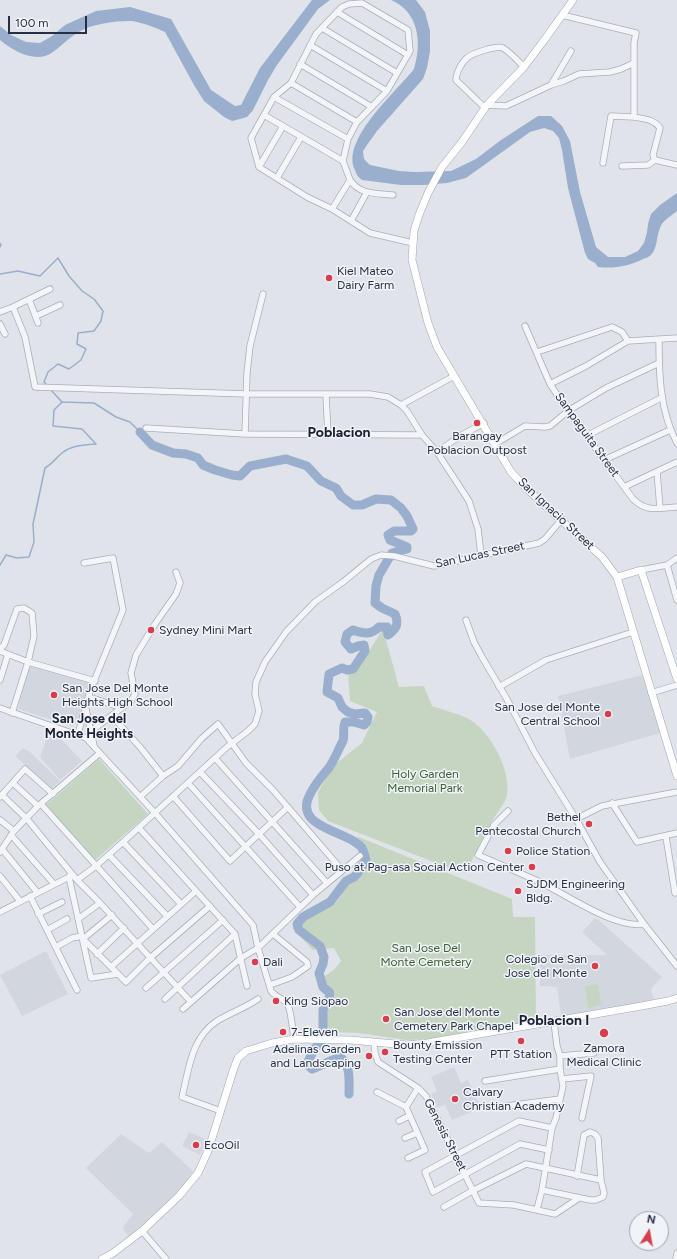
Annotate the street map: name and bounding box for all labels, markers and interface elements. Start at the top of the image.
scale bar [10,8,89,34]
text: 100 m [15,16,49,30]
place label: Kiel Mateo Dairy Farm [337,264,394,292]
marker: Kiel Mateo Dairy Farm [324,273,334,283]
street label: Sampaguita Street [552,390,622,480]
marker: Barangay Poblacion Outpost [472,418,482,428]
district label: Poblacion [307,425,371,441]
place label: Barangay Poblacion Outpost [427,429,527,457]
street label: San Ignacio Street [515,475,597,553]
street label: San Lucas Street [434,539,526,571]
place label: Sydney Mini Mart [159,623,252,637]
marker: Sydney Mini Mart [146,625,156,635]
place label: San Jose Del Monte Heights High School [62,681,173,709]
marker: San Jose Del Monte Heights High School [49,690,59,700]
place label: San Jose del Monte Central School [495,700,600,728]
marker: San Jose del Monte Central School [603,709,613,719]
district label: San Jose del Monte Heights [45,711,133,742]
park label: Holy Garden Memorial Park [387,767,463,795]
place label: Bethel Pentecostal Church [475,810,581,838]
marker: Bethel Pentecostal Church [584,819,594,829]
place label: Police Station [516,844,590,858]
marker: Police Station [503,846,513,856]
place label: Puso at Pag-asa Social Action Center [325,860,524,874]
marker: Puso at Pag-asa Social Action Center [527,862,537,872]
place label: SJDM Engineering Bldg. [526,877,625,905]
marker: SJDM Engineering Bldg. [513,886,523,896]
park label: San Jose Del Monte Cemetery [380,941,472,969]
place label: Colegio de San Jose del Monte [505,952,587,980]
place label: Dali [263,955,283,969]
marker: Dali [250,957,260,967]
marker: Colegio de San Jose del Monte [590,961,600,971]
place label: King Siopao [284,994,348,1008]
marker: King Siopao [271,996,281,1006]
place label: San Jose del Monte Cemetery Park Chapel [394,1005,514,1033]
district label: Poblacion I [519,1013,589,1029]
marker: San Jose del Monte Cemetery Park Chapel [381,1014,391,1024]
place label: 7-Eleven [291,1025,338,1039]
marker: 7-Eleven [278,1027,288,1037]
marker: Zamora Medical Clinic [598,1027,610,1039]
marker: PTT Station [516,1036,526,1046]
place label: Bounty Emission Testing Center [393,1038,482,1066]
place label: Zamora Medical Clinic [567,1041,641,1069]
place label: Adelinas Garden and Landscaping [270,1042,361,1070]
marker: Bounty Emission Testing Center [380,1047,390,1057]
place label: PTT Station [490,1047,552,1061]
marker: Adelinas Garden and Landscaping [364,1051,374,1061]
place label: Calvary Christian Academy [463,1085,565,1113]
marker: Calvary Christian Academy [450,1094,460,1104]
street label: Genesis Street [421,1096,469,1174]
place label: EcoOil [204,1138,239,1152]
marker: EcoOil [191,1140,201,1150]
north arrow [629,1211,669,1251]
text: N [646,1213,657,1227]

